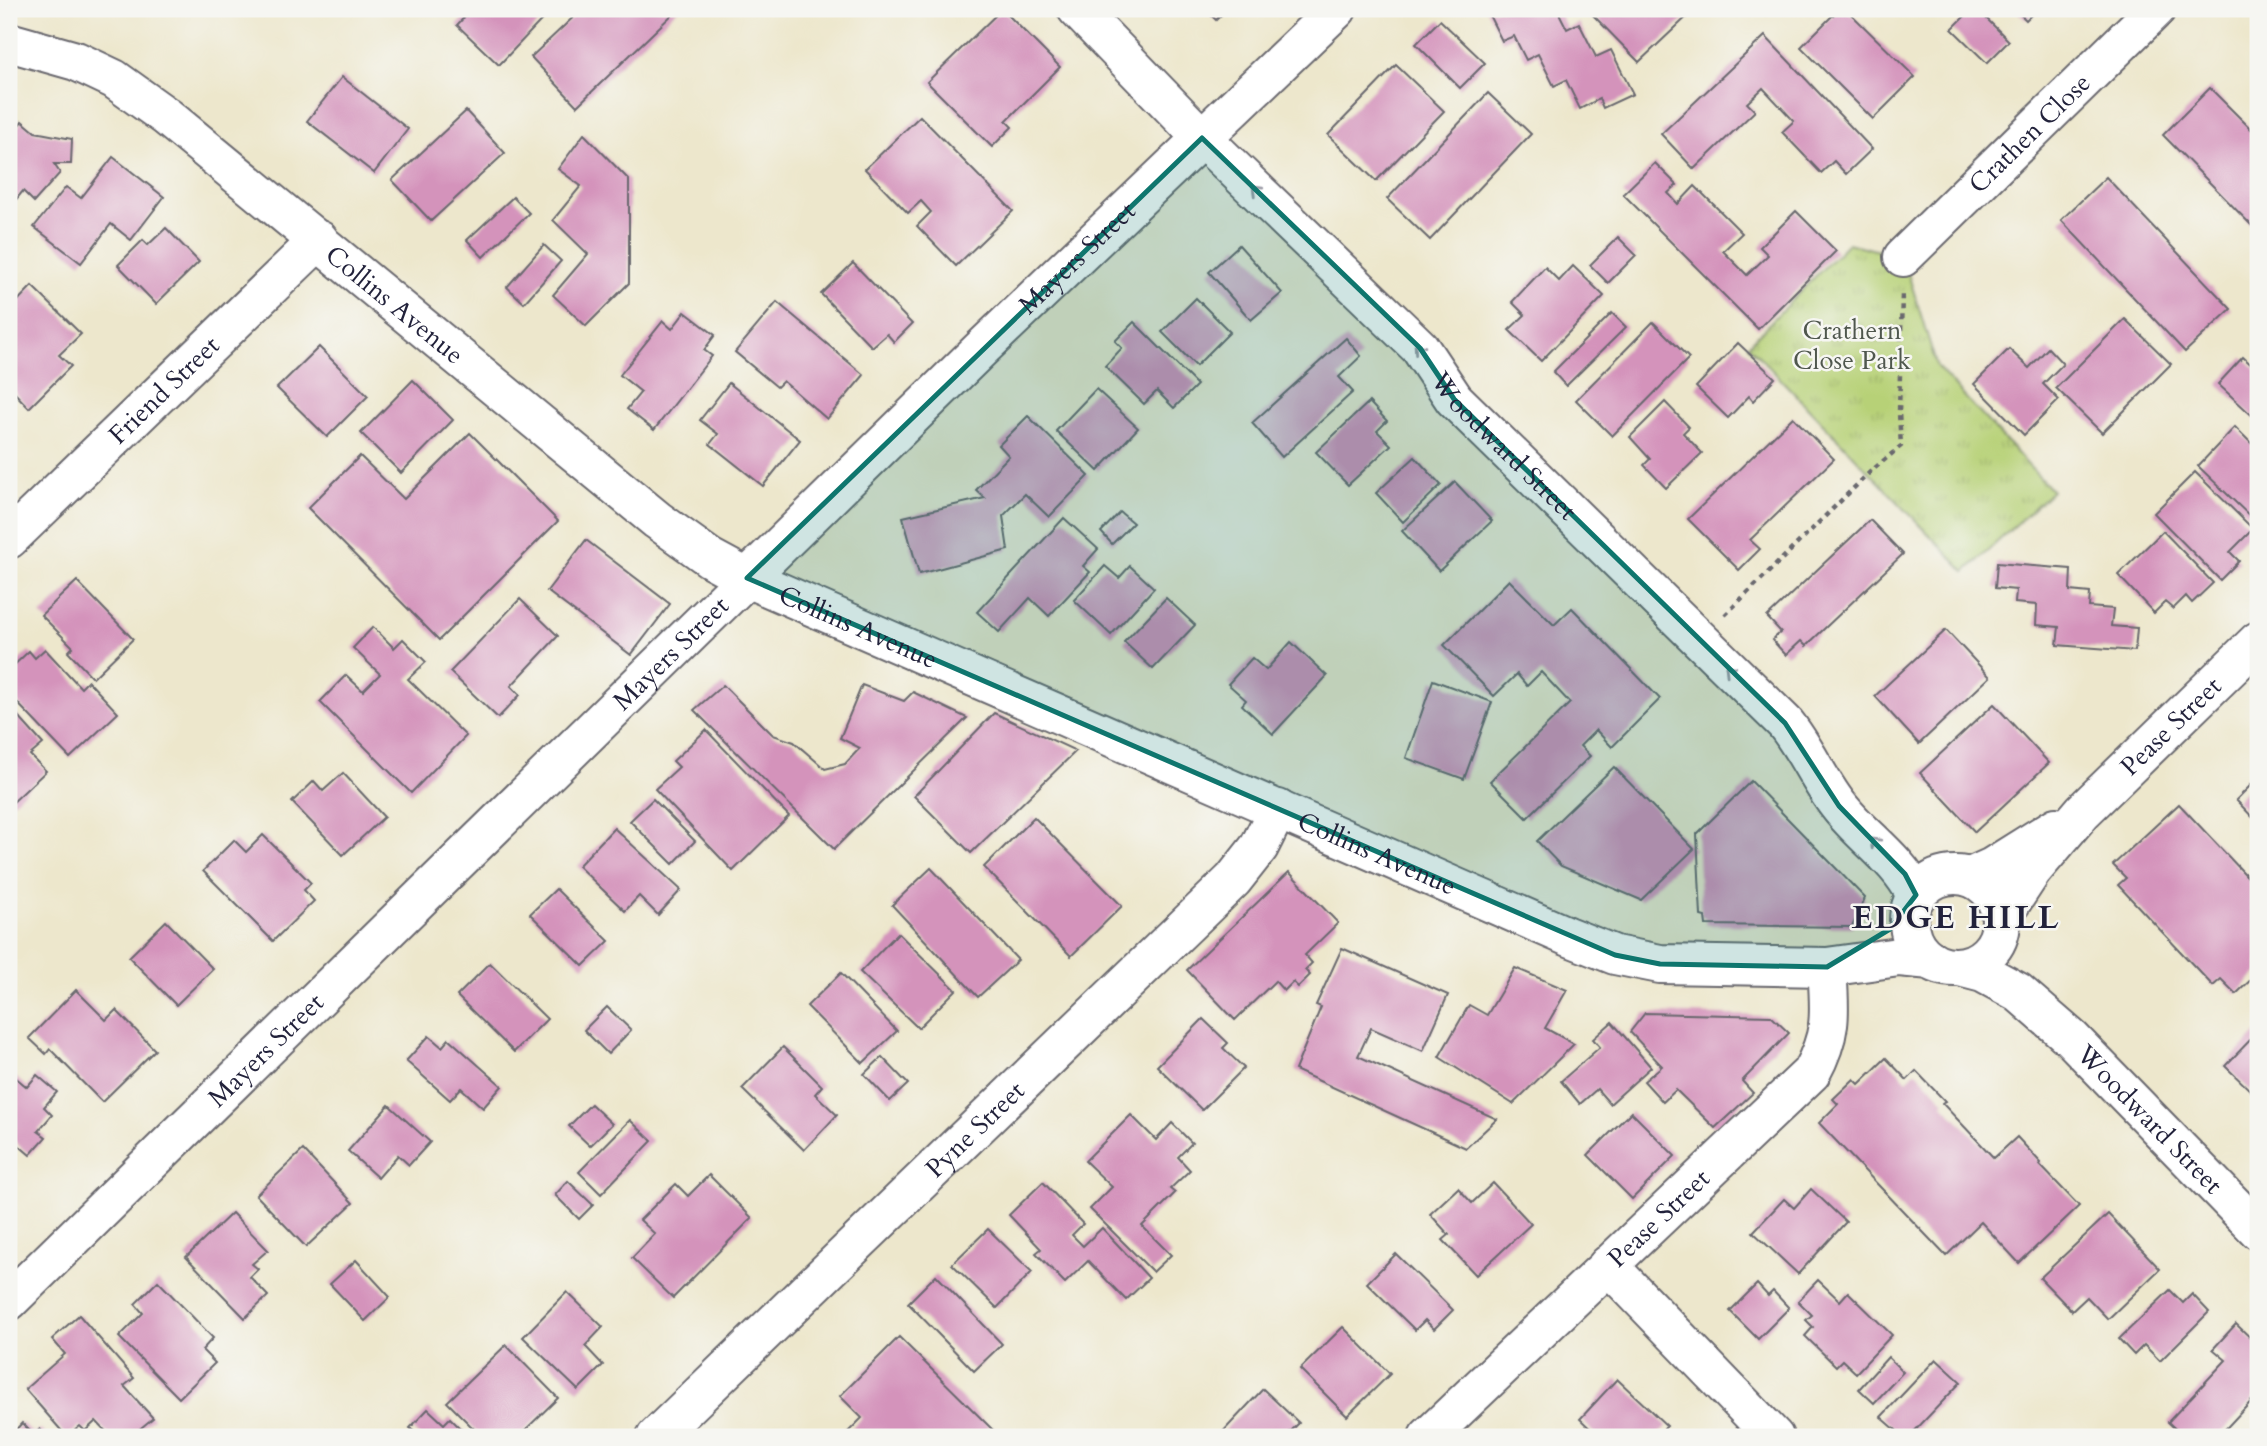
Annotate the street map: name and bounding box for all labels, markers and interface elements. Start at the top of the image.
street label: Crathen Close [1961,65,2098,201]
one-way arrow [1251,184,1264,197]
street label: Mayers Street [1011,193,1143,322]
street label: Collins Avenue [318,237,471,372]
park label: Crathern Close Park [1793,313,1911,378]
street label: Friend Street [101,328,227,451]
one-way arrow [1414,343,1426,356]
street label: Woodward Street [1423,364,1585,528]
street label: Collins Avenue [774,577,943,676]
street label: Mayers Street [605,588,736,718]
one-way arrow [1725,664,1738,677]
street label: Pease Street [2112,669,2229,783]
street label: Collins Avenue [1292,803,1462,903]
one-way arrow [1870,838,1883,851]
district label: EDGE HILL [1852,895,2060,940]
street label: Mayers Street [200,985,331,1114]
street label: Woodward Street [2068,1036,2231,1201]
street label: Pyne Street [918,1073,1032,1185]
street label: Pease Street [1600,1161,1717,1275]

